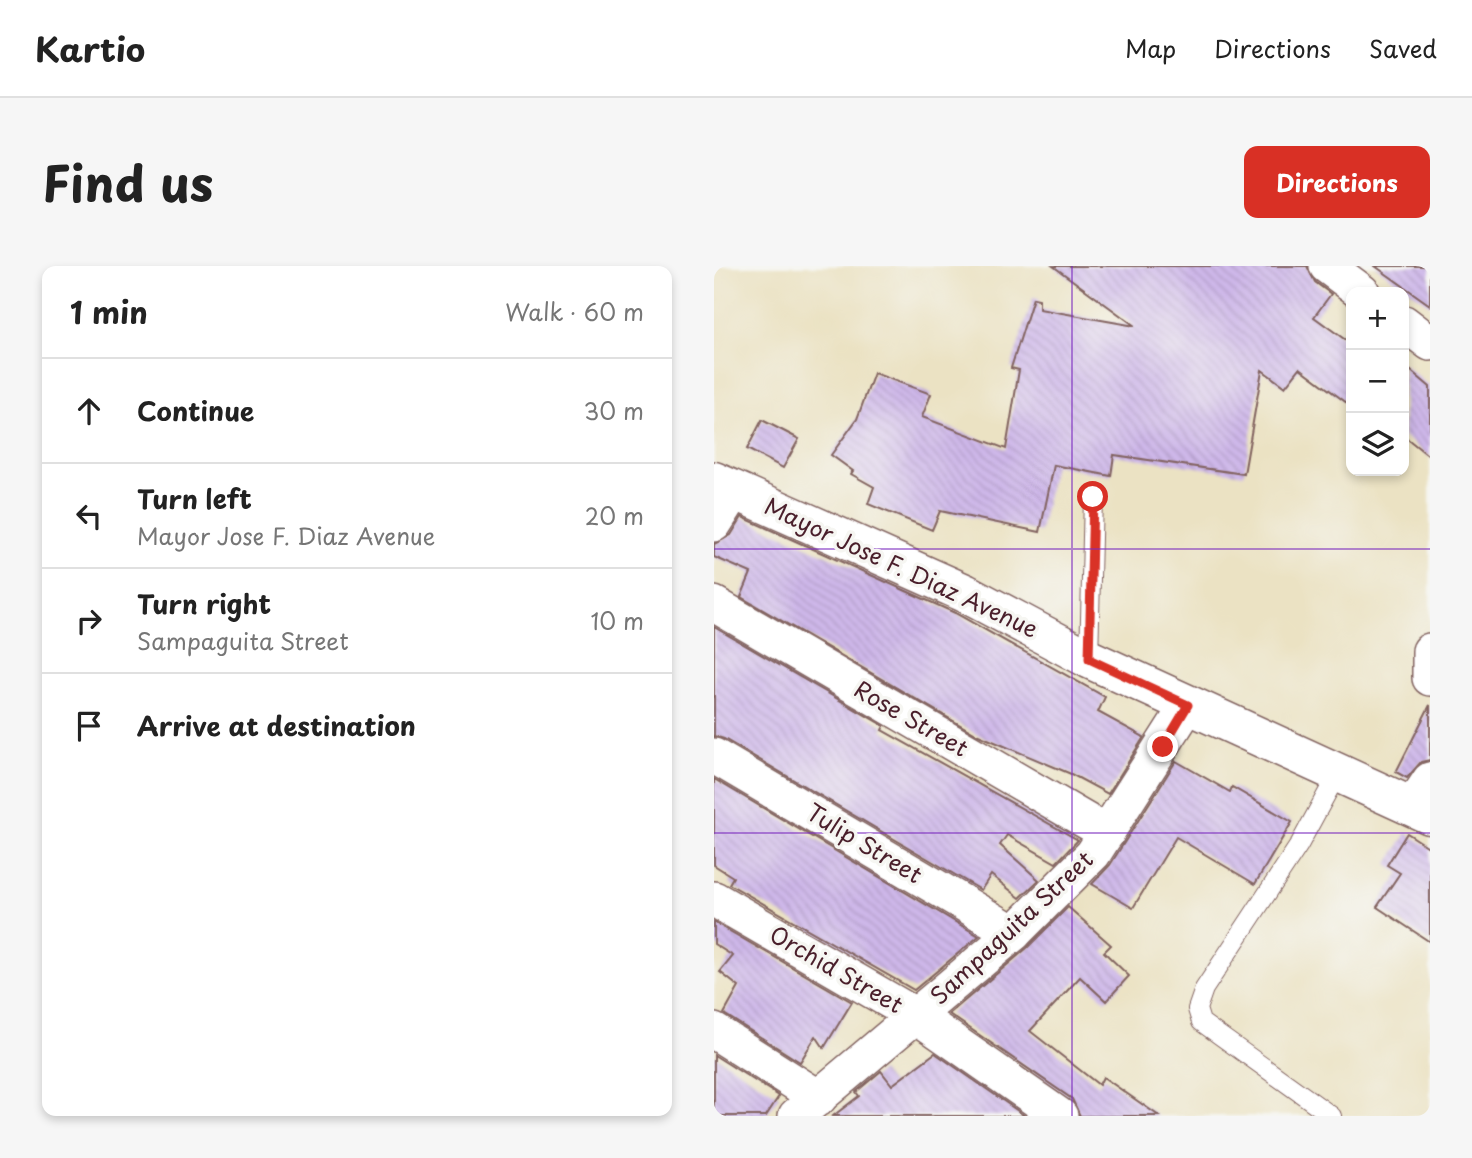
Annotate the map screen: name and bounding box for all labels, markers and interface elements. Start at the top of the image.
text: Kartio [35,23,145,73]
text: Map [1125,30,1176,66]
text: Directions [1214,30,1331,66]
text: Saved [1369,30,1437,66]
text: Find us [42,145,213,219]
button: Directions [1244,146,1430,218]
map controls [1346,287,1409,476]
button: + [1346,287,1409,350]
text: 1 min [70,289,148,334]
text: Walk · 60 m [505,294,644,329]
button: − [1346,350,1409,413]
text: Continue [137,391,254,430]
icon: ahead [70,392,108,430]
text: 30 m [583,393,644,428]
button: layers [1346,413,1409,476]
text: Turn left [137,479,252,518]
route start [1077,481,1108,512]
street label: Mayor Jose F. Diaz Avenue [759,488,1044,646]
icon: left [70,497,108,535]
text: 20 m [585,498,644,533]
text: Mayor Jose F. Diaz Avenue [137,518,435,553]
text: Turn right [137,584,271,623]
icon: right [70,602,108,640]
text: 10 m [590,603,644,638]
text: Sampaguita Street [137,623,349,658]
street label: Rose Street [848,671,975,765]
text: Arrive at destination [137,706,416,745]
icon: arrive [70,707,108,745]
route end [1147,731,1178,762]
street label: Tulip Street [800,794,930,891]
street label: Sampaguita Street [922,842,1100,1012]
street label: Orchid Street [763,916,910,1021]

